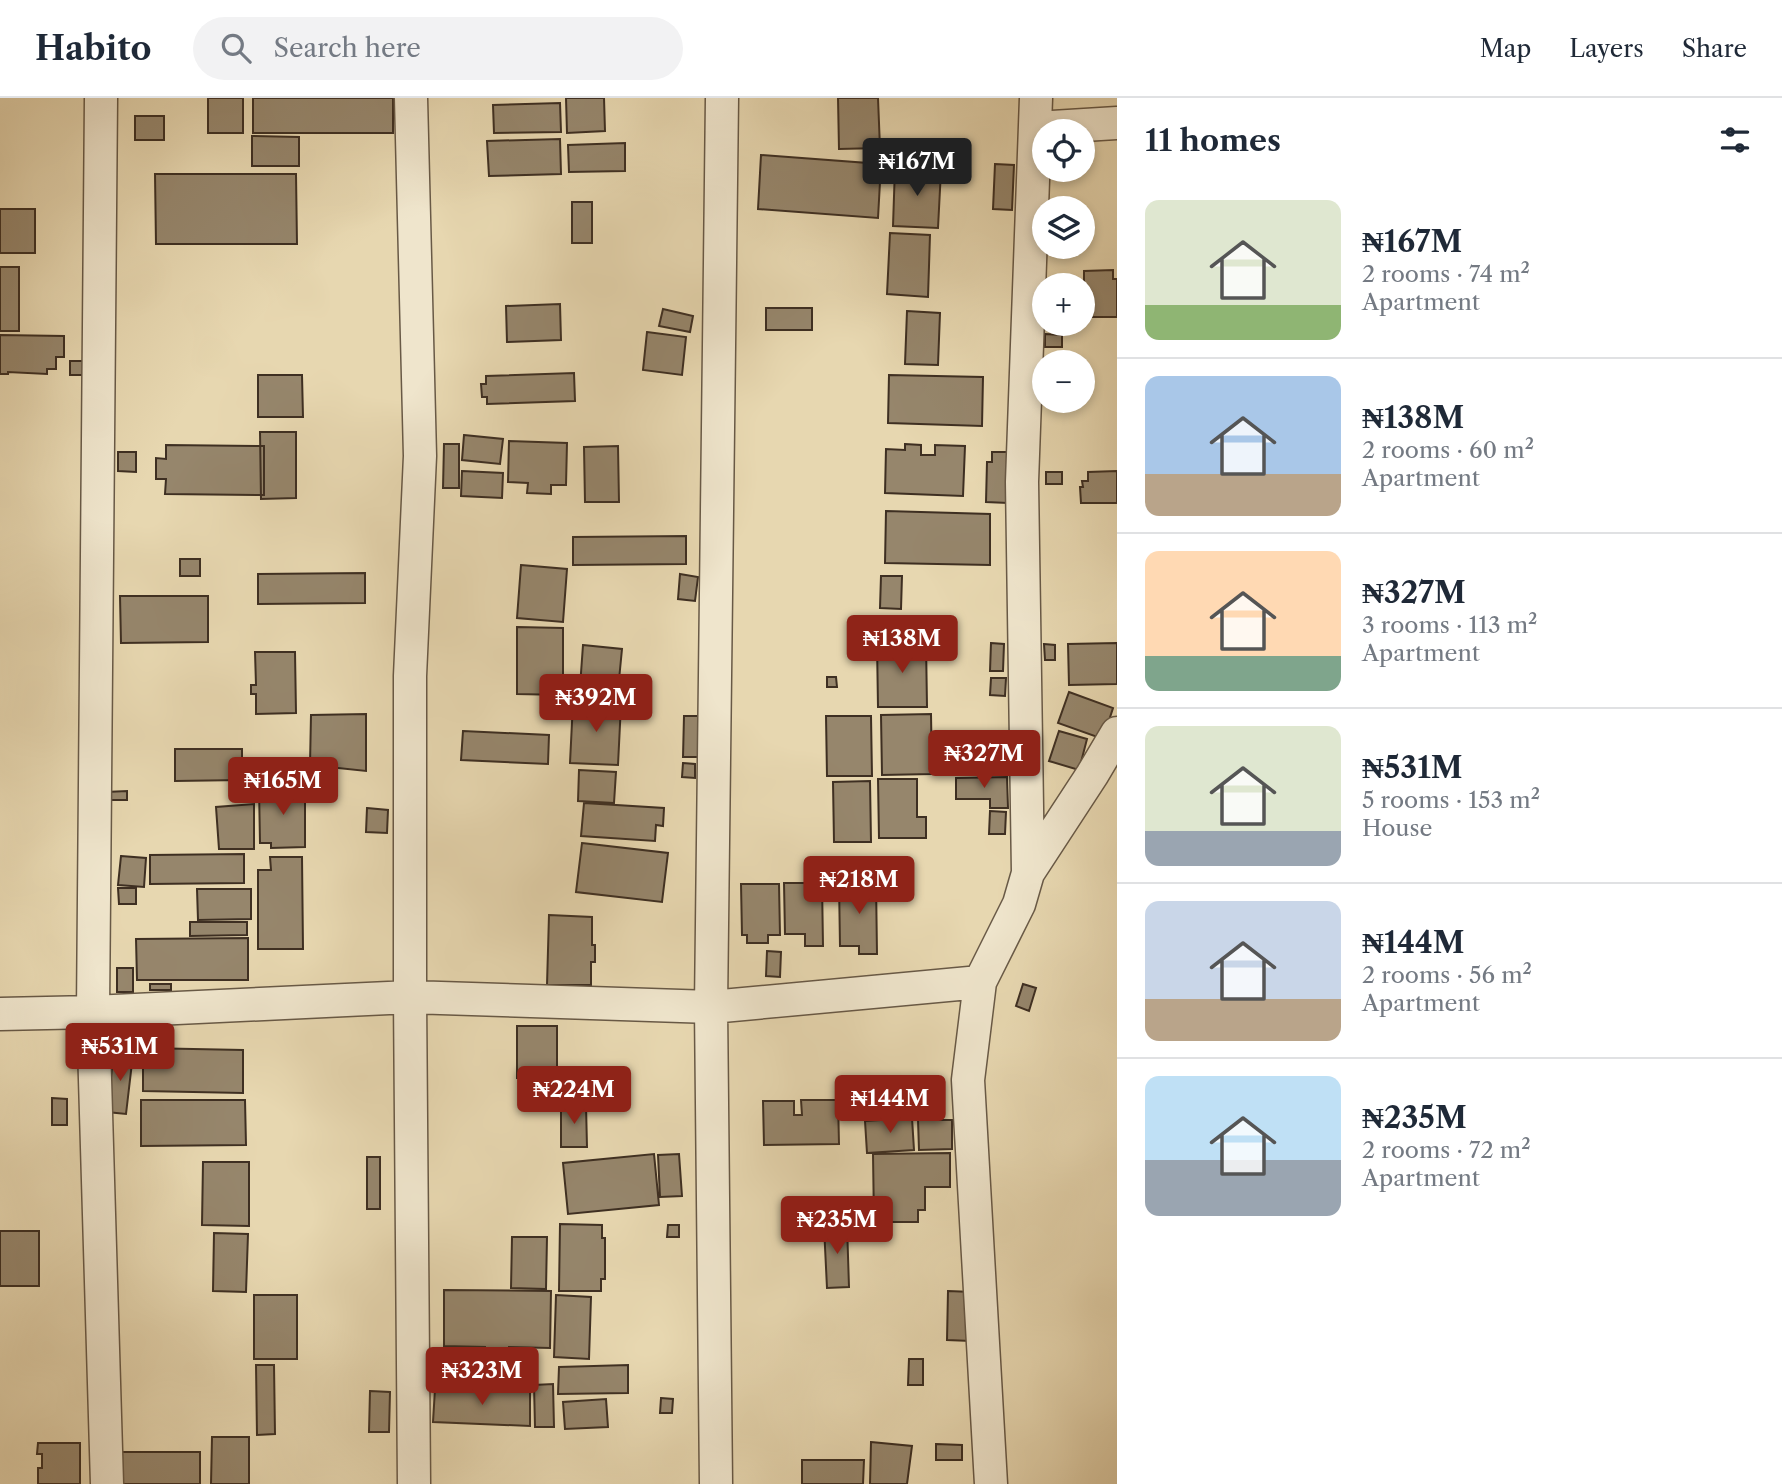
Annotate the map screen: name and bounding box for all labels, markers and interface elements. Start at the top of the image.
search box [193,17,683,80]
text: Habito [35,28,151,69]
icon: search [217,29,255,67]
text: Search here [273,32,421,64]
text: Map [1480,34,1531,63]
text: Layers [1569,34,1644,63]
text: Share [1682,34,1747,63]
map controls [1032,119,1095,413]
button: locate [1032,119,1095,182]
icon: filters [1716,121,1754,159]
text: 11 homes [1145,122,1281,159]
pin: ₦167M [868,139,966,198]
text: ₦167M [879,147,955,175]
button: layers [1032,196,1095,259]
text: ₦167M [1362,223,1462,260]
icon: home [1201,228,1285,312]
text: 2 rooms · 74 m² [1362,260,1530,288]
button: + [1032,273,1095,336]
text: Apartment [1362,288,1480,316]
button: − [1032,350,1095,413]
text: ₦138M [1362,399,1464,436]
icon: home [1201,404,1285,488]
text: 2 rooms · 60 m² [1362,436,1534,464]
text: Apartment [1362,464,1480,492]
text: ₦327M [1362,574,1466,611]
icon: home [1201,579,1285,663]
text: 3 rooms · 113 m² [1362,611,1538,639]
pin: ₦138M [853,616,951,675]
text: ₦138M [863,624,941,652]
text: Apartment [1362,639,1480,667]
pin: ₦392M [547,674,645,734]
text: ₦392M [555,683,637,711]
pin: ₦327M [935,730,1033,790]
text: ₦327M [944,739,1024,767]
text: ₦531M [1362,749,1463,786]
icon: home [1201,754,1285,838]
pin: ₦165M [234,758,332,817]
text: ₦165M [244,766,322,794]
text: 5 rooms · 153 m² [1362,786,1540,814]
text: House [1362,814,1432,842]
pin: ₦218M [810,856,908,916]
text: ₦218M [819,865,899,893]
text: ₦144M [1362,924,1465,961]
icon: home [1201,929,1285,1013]
text: 2 rooms · 56 m² [1362,961,1532,989]
text: Apartment [1362,989,1480,1017]
pin: ₦531M [71,1024,169,1083]
text: ₦531M [81,1032,159,1060]
pin: ₦224M [525,1066,623,1126]
text: ₦224M [533,1075,615,1103]
pin: ₦144M [841,1076,939,1135]
text: ₦144M [851,1084,929,1112]
text: ₦235M [1362,1099,1467,1136]
icon: home [1201,1104,1285,1188]
text: 2 rooms · 72 m² [1362,1136,1531,1164]
text: Apartment [1362,1164,1480,1192]
pin: ₦235M [788,1196,886,1256]
text: ₦235M [797,1205,877,1233]
pin: ₦323M [433,1348,531,1407]
text: ₦323M [442,1356,522,1384]

